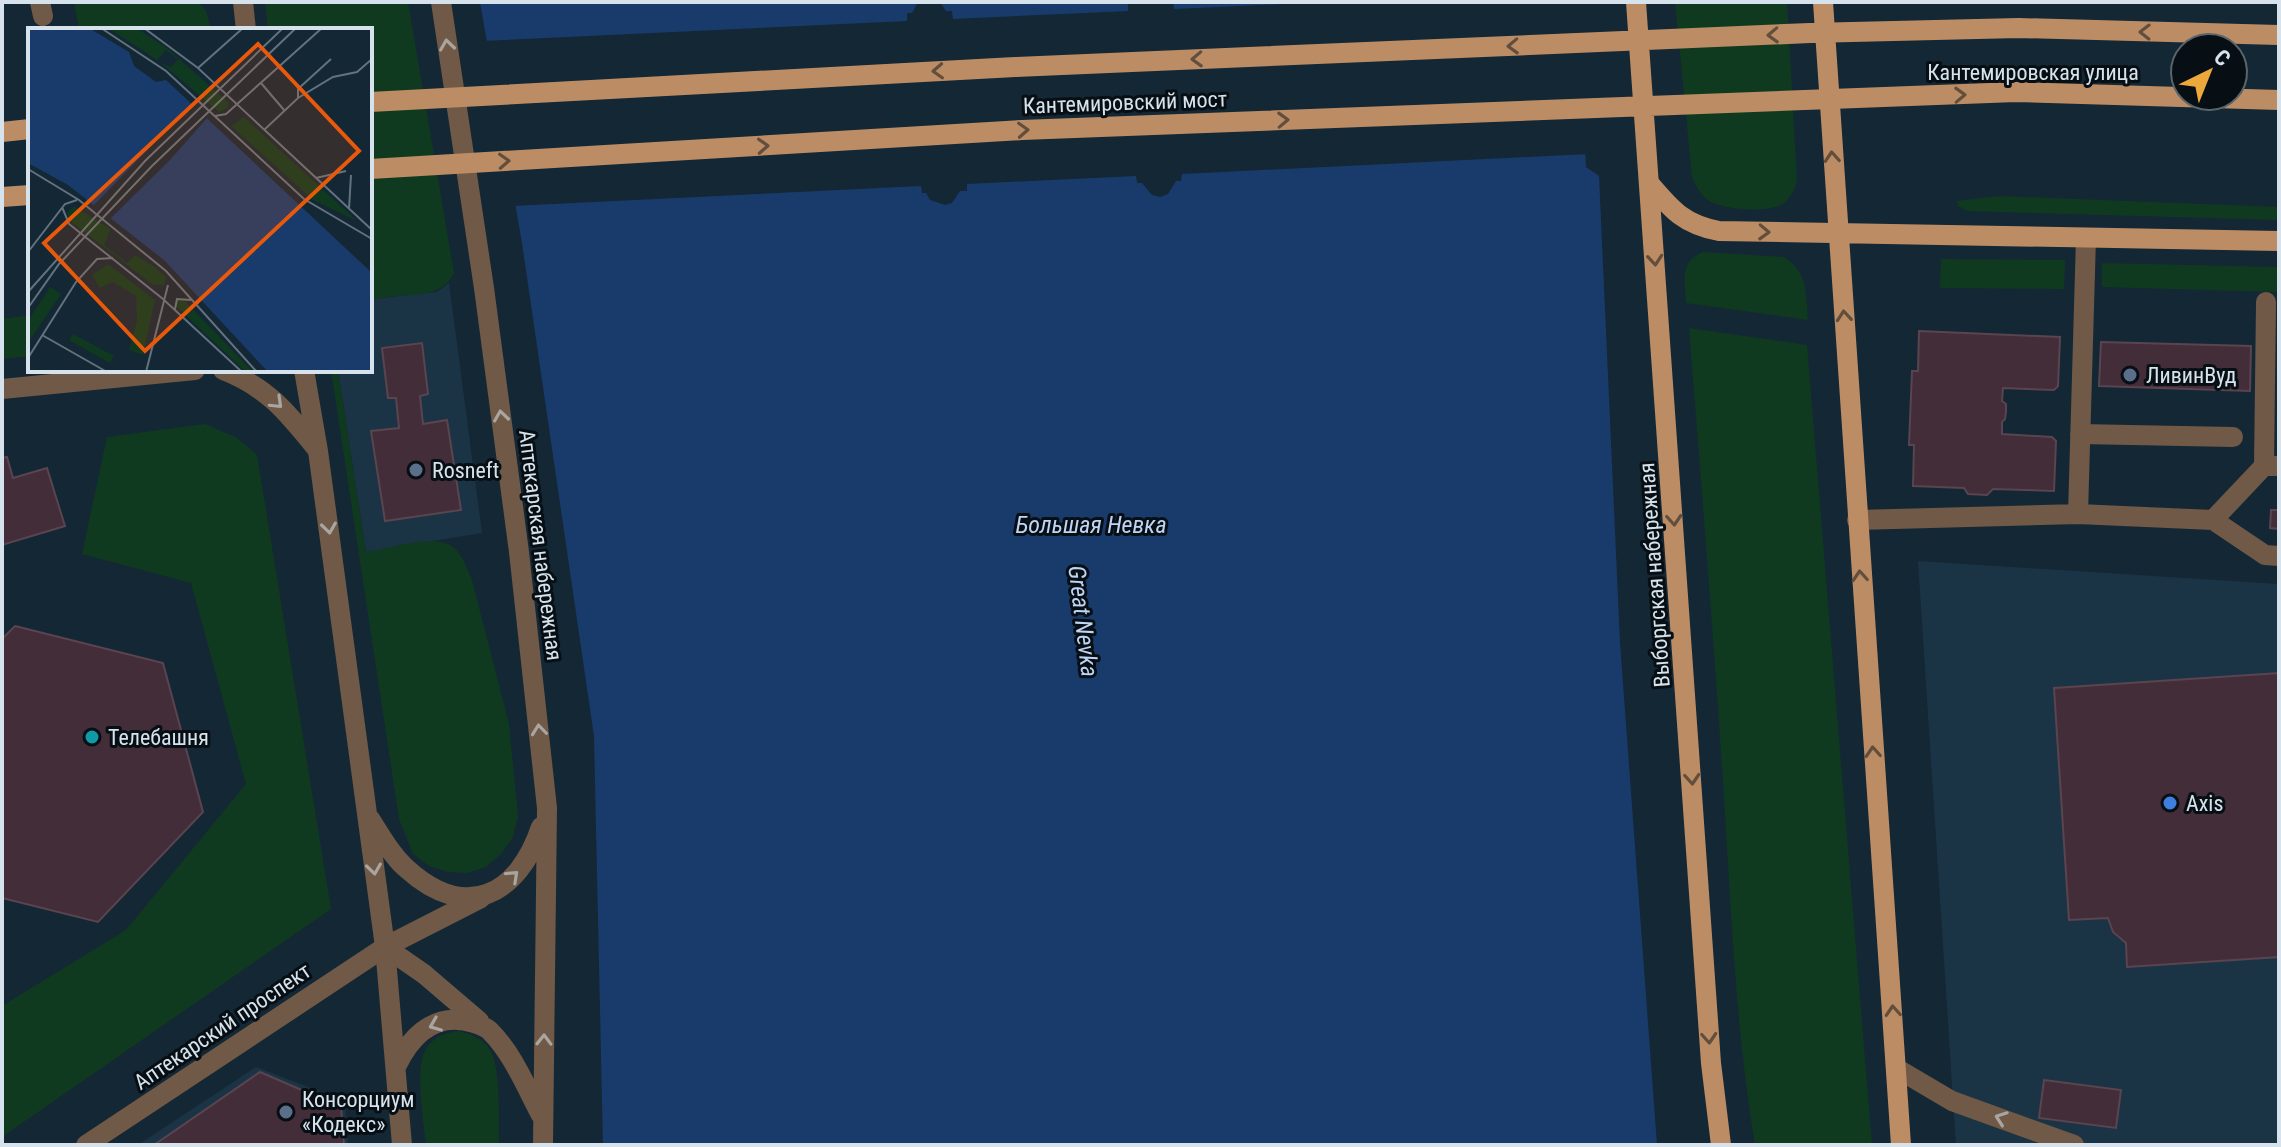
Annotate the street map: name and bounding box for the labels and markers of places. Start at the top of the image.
place label: ЛивинВуд [2146,363,2237,388]
marker: ЛивинВуд [2121,366,2139,384]
place label: Rosneft [432,458,499,483]
marker: Rosneft [407,461,425,479]
place label: Телебашня [108,725,209,750]
marker: Телебашня [83,728,101,746]
place label: Axis [2186,791,2223,816]
marker: Axis [2161,794,2179,812]
place label: Консорциум «Кодекс» [302,1087,414,1137]
marker: Консорциум «Кодекс» [277,1103,295,1121]

